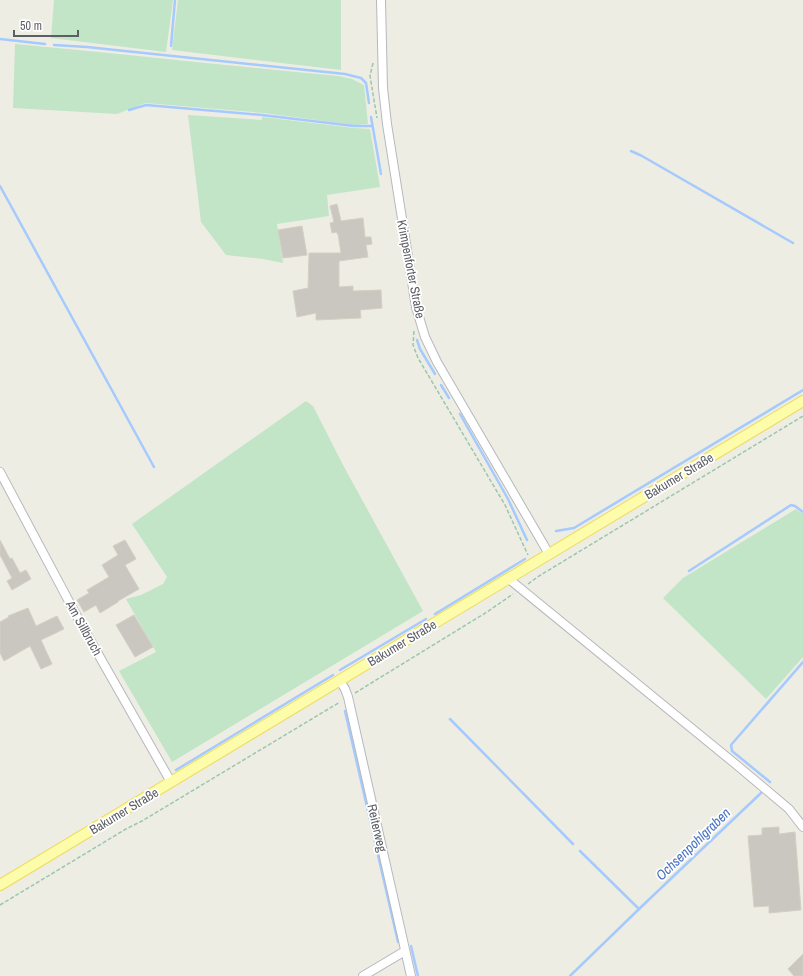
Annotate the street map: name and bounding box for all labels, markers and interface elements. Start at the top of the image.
scale bar [14,12,78,38]
text: 50 m [20,18,42,34]
street label: Krimpenforter Straße [393,218,429,320]
street label: Bakumer Straße [641,449,717,503]
street label: Am Sillbruch [61,597,106,659]
street label: Bakumer Straße [364,616,440,670]
street label: Bakumer Straße [86,784,162,838]
street label: Reiterweg [363,802,391,854]
water label: Ochsenpohlgraben [652,804,734,884]

